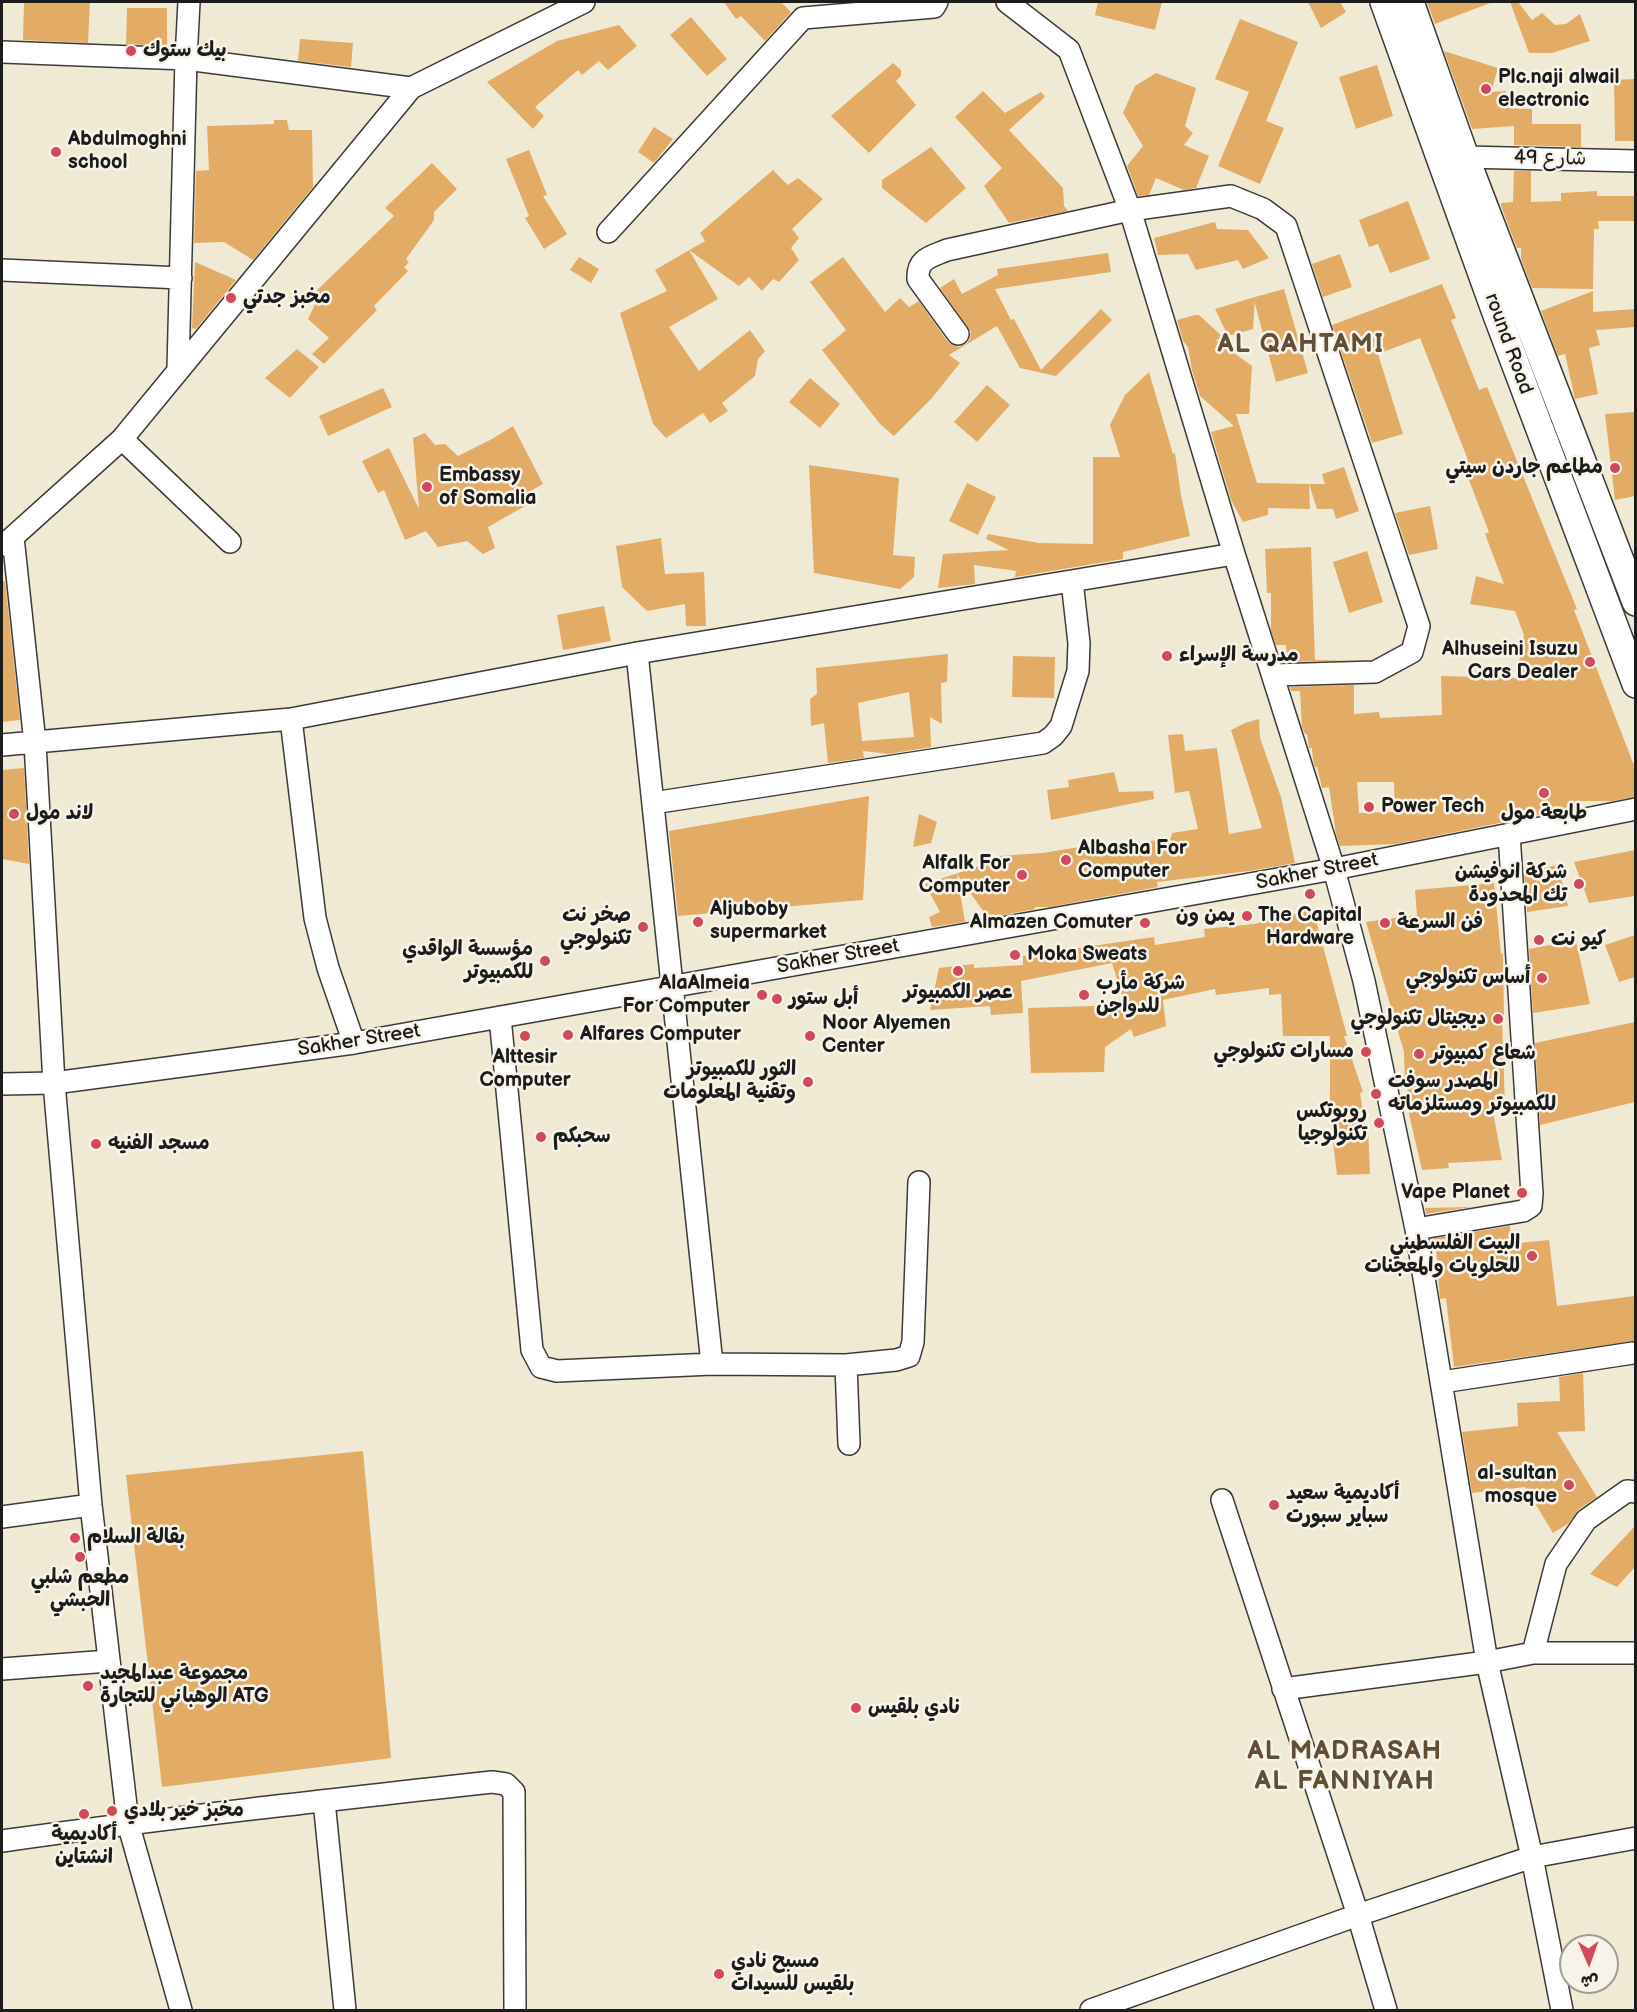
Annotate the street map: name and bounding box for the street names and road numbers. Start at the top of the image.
street label: شارع 49 [1514,146,1586,172]
street label: round Road [1479,290,1537,398]
street label: Sakher Street [1254,848,1380,896]
street label: Sakher Street [775,934,901,980]
street label: Sakher Street [296,1019,422,1063]

